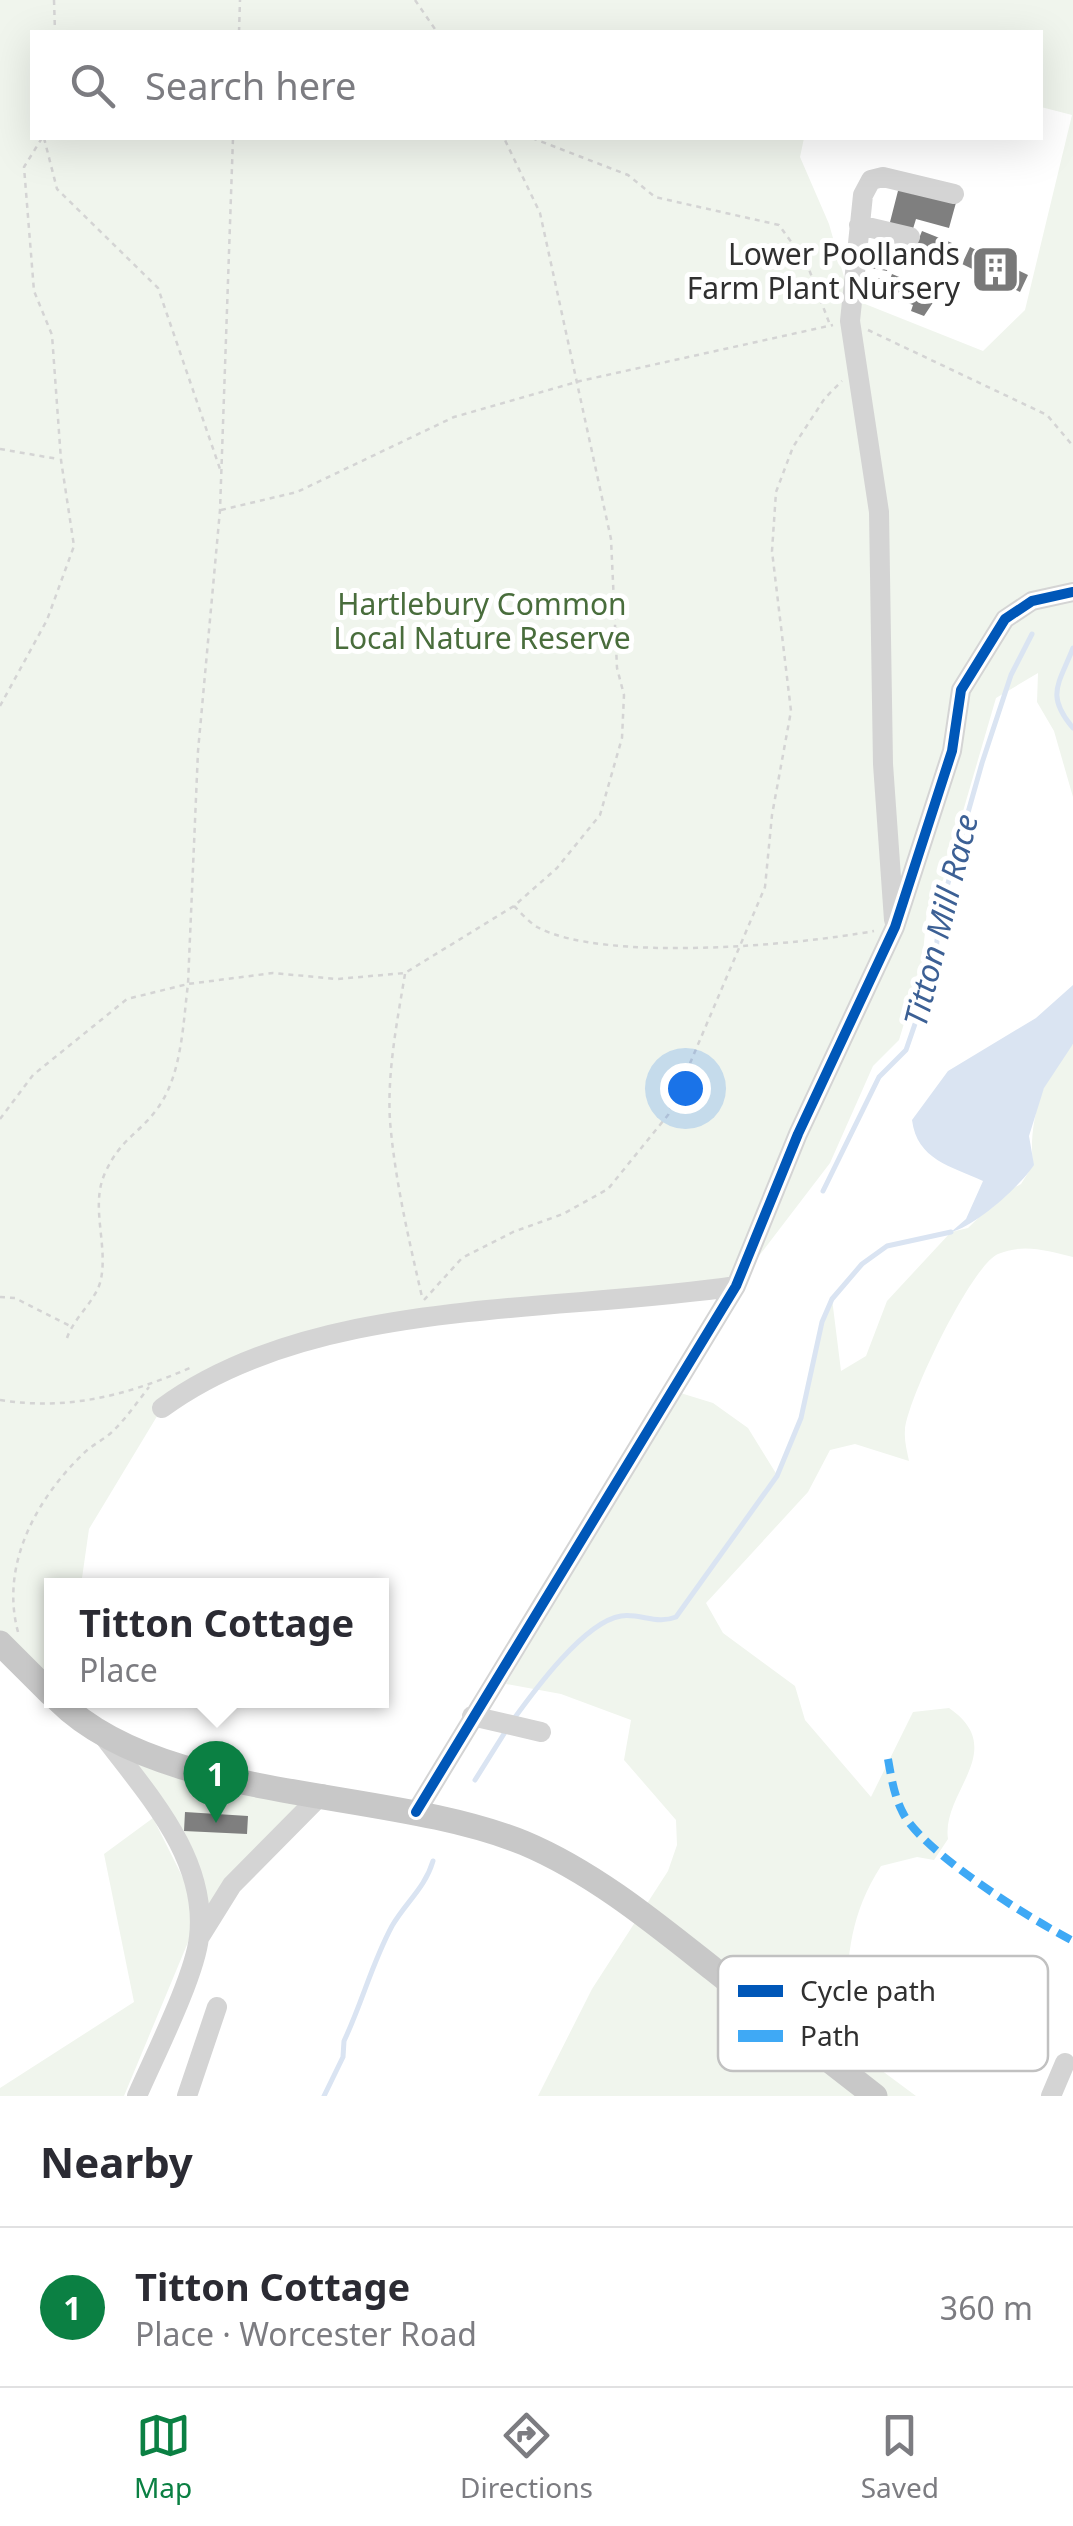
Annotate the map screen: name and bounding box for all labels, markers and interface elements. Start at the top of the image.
search box [30,30,1043,140]
icon: search [65,58,120,113]
text: Search here [145,59,356,111]
place label: Lower Poollands Farm Plant Nursery [687,233,961,308]
building icon: Lower Poollands Farm Plant Nursery [969,244,1021,296]
park label: Hartlebury Common Local Nature Reserve [333,583,631,658]
water label: Titton Mill Race [893,809,987,1031]
your location [660,1063,711,1114]
popup [44,1578,389,1708]
text: Titton Cottage [79,1596,354,1648]
text: Place [79,1648,158,1691]
pin: 1 [184,1740,248,1823]
legend [718,1956,1048,2071]
text: Cycle path [800,1971,936,2009]
text: Path [800,2016,860,2054]
text: Nearby [40,2133,193,2190]
text: Titton Cottage [135,2260,410,2312]
text: 1 [63,2286,82,2329]
text: 360 m [940,2286,1033,2329]
text: Place · Worcester Road [135,2312,477,2355]
tab: Map [134,2408,192,2506]
tab: Directions [460,2408,593,2506]
tab: Saved [861,2408,939,2506]

